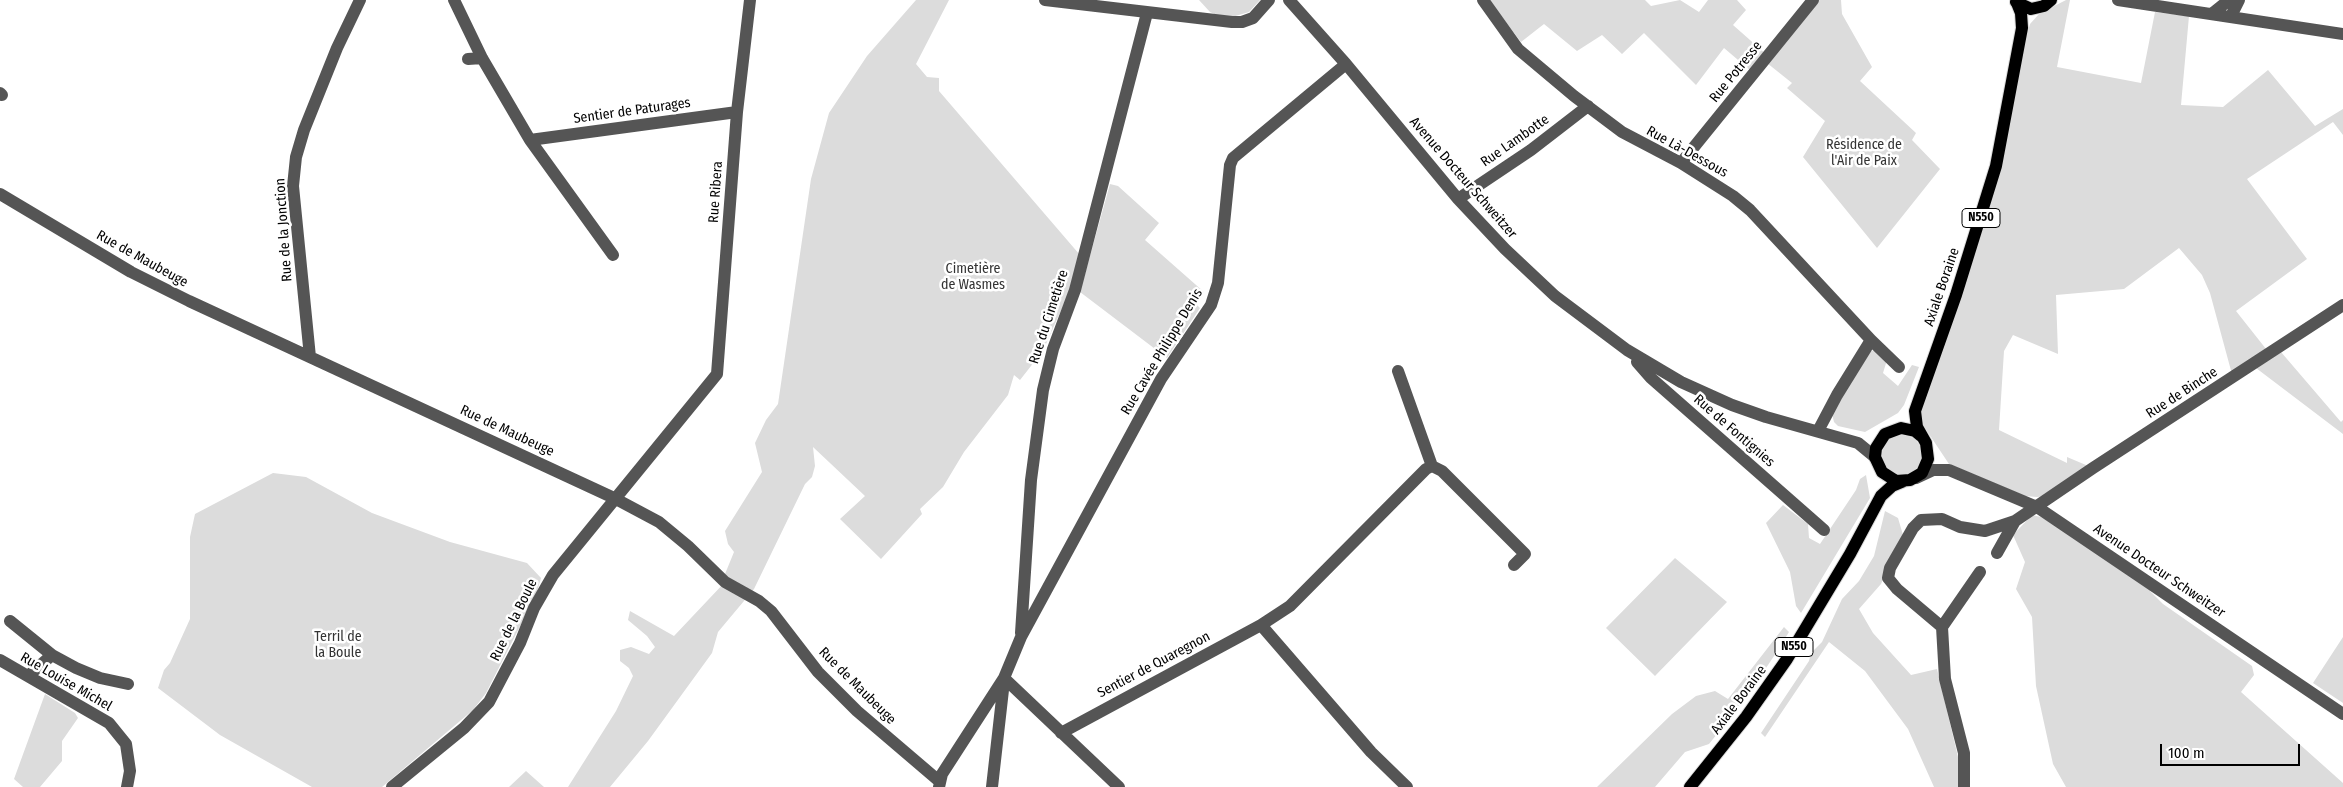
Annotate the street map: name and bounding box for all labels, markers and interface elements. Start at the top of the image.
street label: Rue Potresse [1706,38,1766,106]
street label: Sentier de Paturages [572,94,692,128]
street label: Rue Lambotte [1478,111,1552,171]
street label: Avenue Docteur Schweitzer [1406,114,1520,242]
street label: Rue Là-Dessous [1643,123,1731,181]
park label: Résidence de l'Air de Paix [1826,137,1902,170]
street label: Rue Ribera [705,160,727,224]
street label: Rue de la Jonction [272,178,296,282]
road number: N550 [1962,208,2000,228]
street label: Rue de Maubeuge [93,227,191,291]
street label: Axiale Boraine [1921,246,1963,328]
park label: Cimetière de Wasmes [941,261,1005,294]
street label: Rue du Cimetière [1026,268,1072,366]
street label: Rue Cavée Philippe Denis [1118,286,1206,418]
street label: Rue de Binche [2143,364,2221,422]
street label: Rue de Fontignies [1690,391,1778,471]
street label: Rue de Maubeuge [457,402,557,460]
street label: Avenue Docteur Schweitzer [2090,521,2228,621]
street label: Rue de la Boule [487,576,541,664]
street label: Sentier de Quaregnon [1095,628,1213,702]
park label: Terril de la Boule [314,629,362,662]
road number: N550 [1775,638,1813,656]
street label: Rue de Maubeuge [815,644,899,728]
street label: Rue Louise Michel [17,649,115,715]
street label: Axiale Boraine [1708,662,1770,738]
scale bar [2163,734,2303,766]
text: 100 m [2168,744,2205,762]

